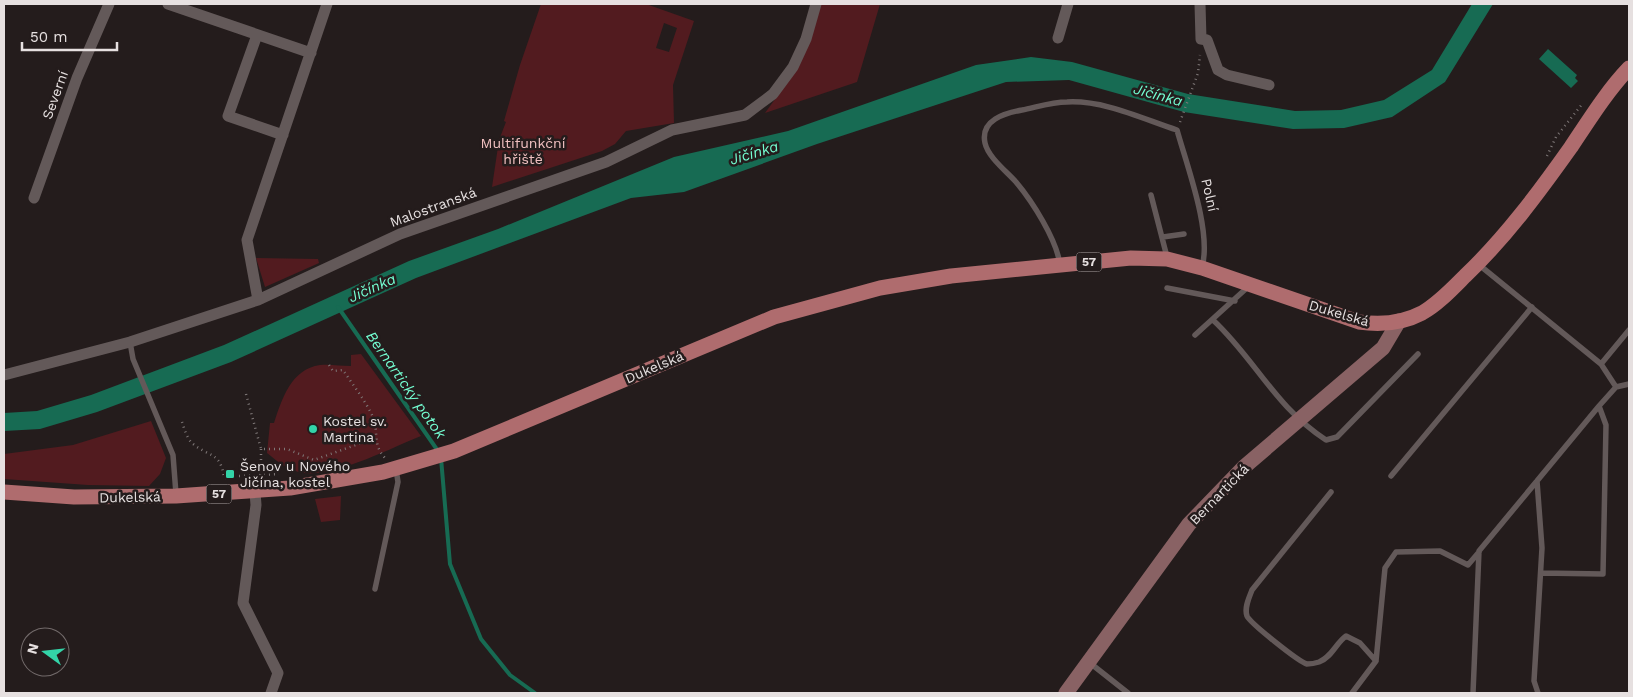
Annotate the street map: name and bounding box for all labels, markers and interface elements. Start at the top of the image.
scale bar [22,20,118,52]
text: 50 m [30,28,67,46]
street label: Severní [39,68,71,121]
water label: Jičínka [1131,80,1185,110]
park label: Multifunkční hřiště [481,135,566,167]
water label: Jičínka [727,137,781,169]
street label: Polní [1198,177,1222,213]
street label: Malostranská [388,184,479,230]
road number: 57 [1076,252,1102,272]
water label: Jičínka [345,270,399,306]
street label: Dukelská [1307,297,1371,329]
water label: Bernartický potok [362,328,450,443]
street label: Dukelská [622,348,686,386]
place label: Kostel sv. Martina [323,413,387,445]
marker: Kostel sv. Martina [307,423,319,435]
place label: Šenov u Nového Jičína, kostel [240,458,350,490]
street label: Bernartická [1186,460,1252,528]
marker: Šenov u Nového Jičína, kostel [224,468,236,480]
road number: 57 [206,484,232,504]
street label: Dukelská [99,488,161,506]
north arrow [20,627,70,677]
text: N [23,642,42,656]

